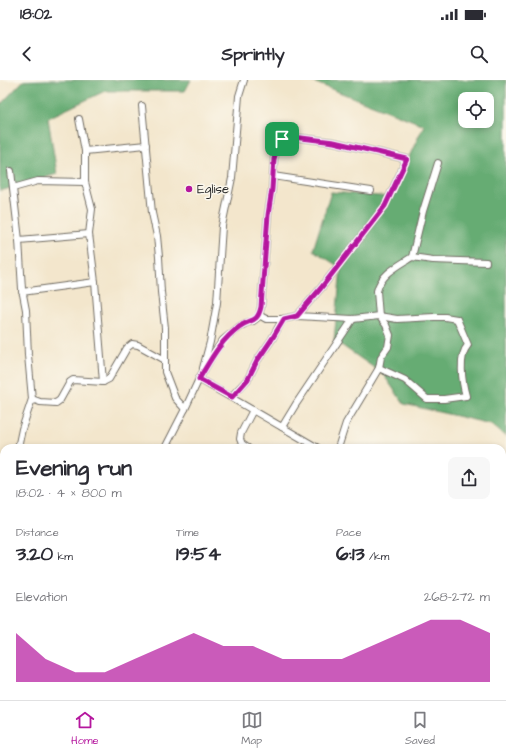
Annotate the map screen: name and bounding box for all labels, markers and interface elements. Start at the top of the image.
text: 18:02 [20,4,52,25]
text: Sprintly [221,42,285,67]
icon: back [16,43,38,65]
icon: search [468,43,490,65]
map controls [458,92,494,128]
button: locate [458,92,494,128]
pin [265,122,299,156]
icon: arrive [271,128,293,150]
place label: Eglise [197,180,229,199]
marker: Eglise [184,184,194,194]
text: Evening run [16,453,132,484]
button: share [448,457,490,499]
text: 18:02 · 4 × 800 m [16,484,122,502]
text: Distance [16,525,59,540]
text: Time [176,525,199,540]
text: Pace [336,525,362,540]
text: 3.20 [16,540,53,568]
text: 19:54 [176,540,221,568]
text: 6:13 [336,540,365,568]
text: km [53,549,73,564]
text: /km [365,549,389,564]
text: Elevation [16,588,67,606]
text: 268–272 m [424,588,490,606]
tab: Home [71,709,98,748]
tab: Map [241,709,263,748]
tab: Saved [405,709,435,748]

